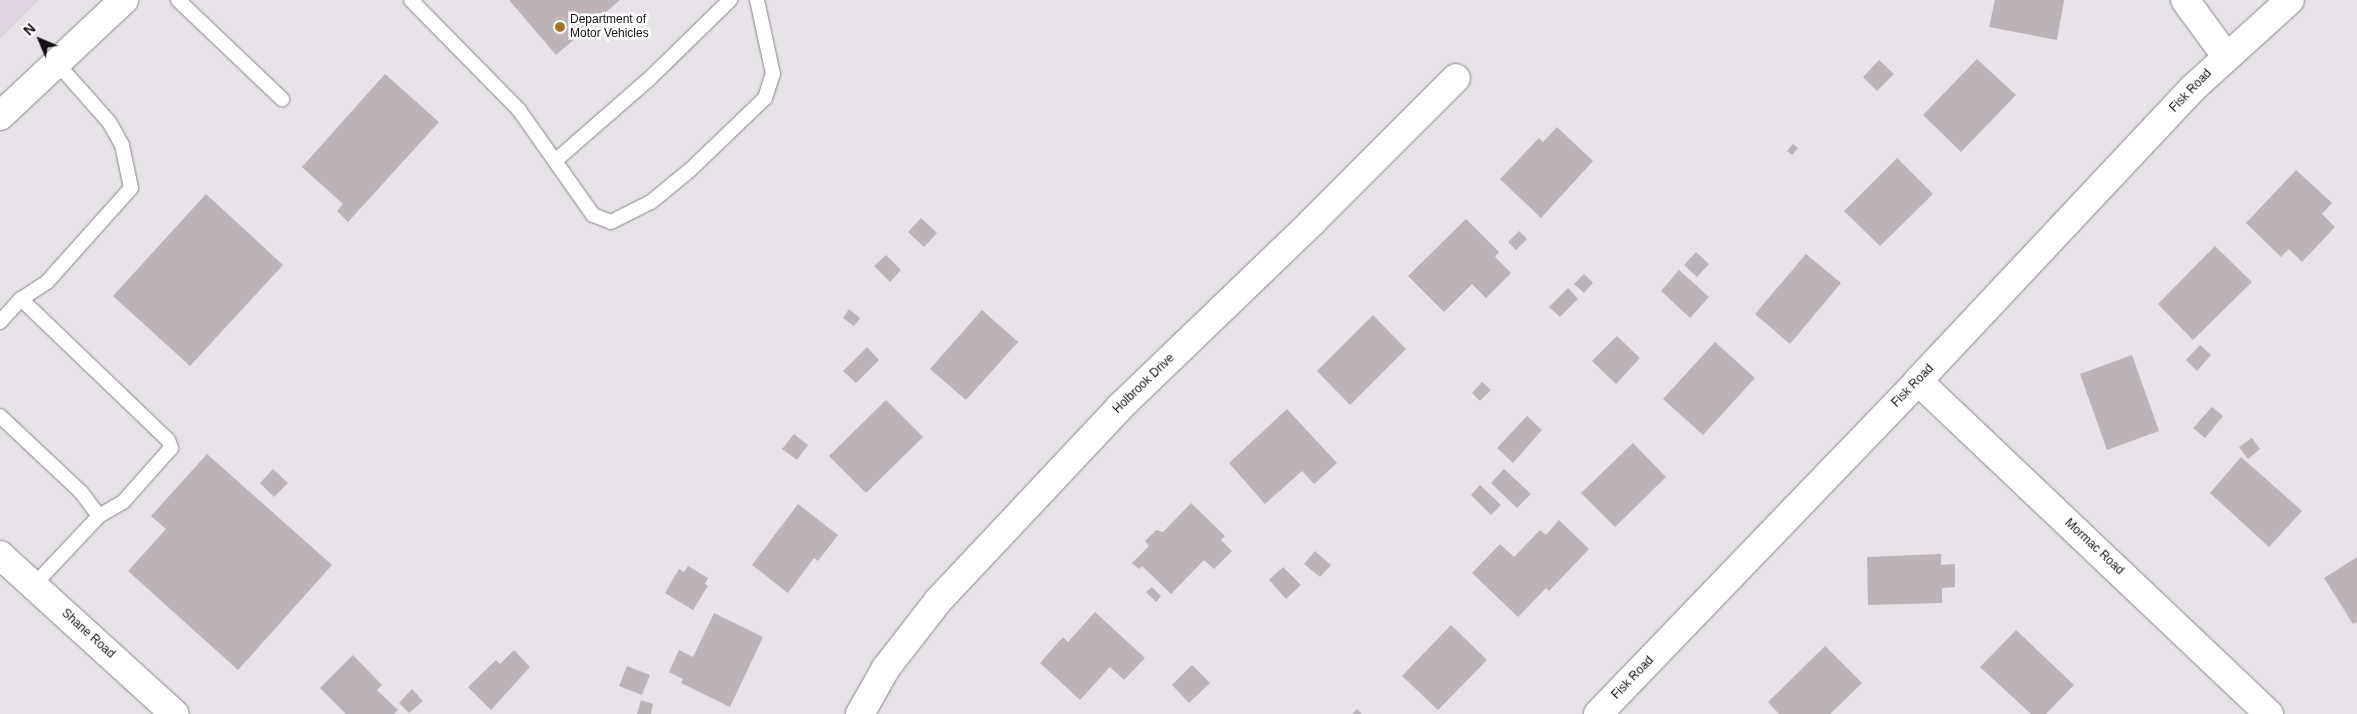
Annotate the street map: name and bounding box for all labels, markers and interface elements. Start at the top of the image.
place label: Department of Motor Vehicles [570,13,649,41]
north arrow [15,15,65,65]
text: N [20,20,39,39]
marker: Department of Motor Vehicles [554,21,566,33]
street label: Fisk Road [2167,67,2215,115]
street label: Holbrook Drive [1110,351,1178,417]
street label: Fisk Road [1889,362,1937,410]
street label: Mormac Road [2062,516,2126,578]
street label: Shane Road [58,606,118,662]
street label: Fisk Road [1609,654,1657,702]

